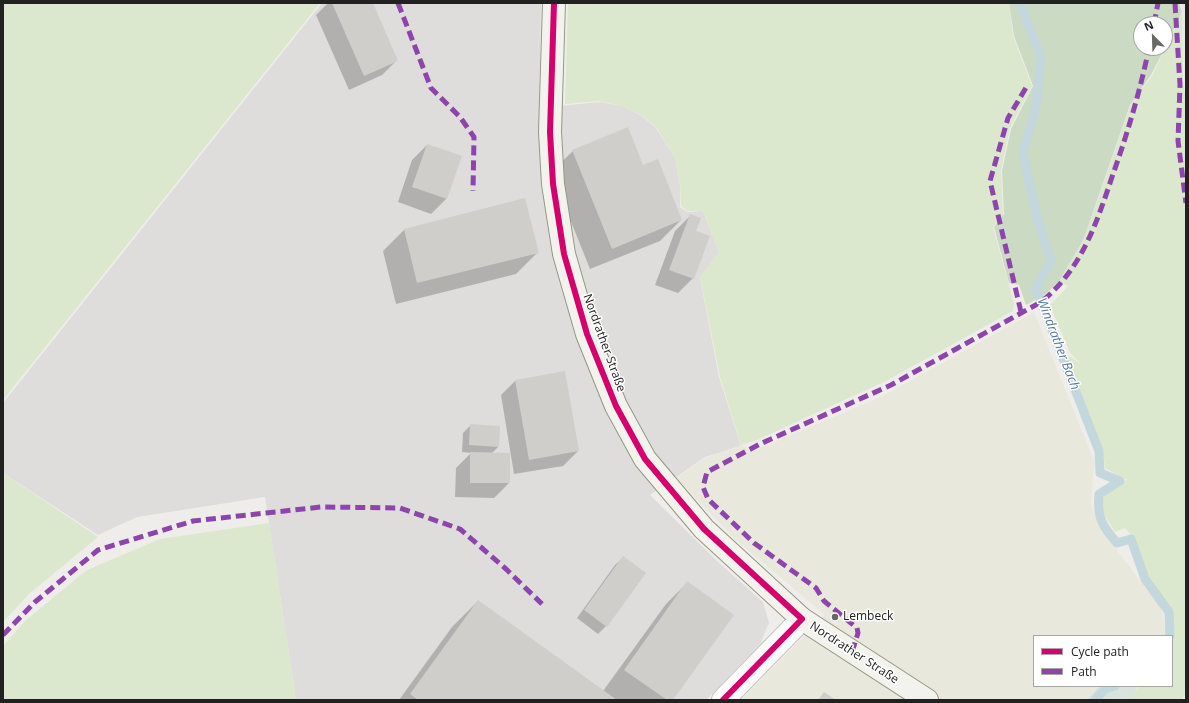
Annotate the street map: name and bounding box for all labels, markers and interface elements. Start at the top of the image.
north arrow [1133,16,1173,56]
text: N [1141,17,1156,34]
street label: Nordrather Straße [580,292,628,394]
water label: Windrather Bach [1033,296,1083,392]
place label: Lembeck [843,610,893,624]
marker: Lembeck [830,612,840,622]
street label: Nordrather Straße [807,619,901,687]
legend [1033,635,1173,687]
text: Cycle path [1071,643,1129,660]
text: Path [1071,663,1097,680]

